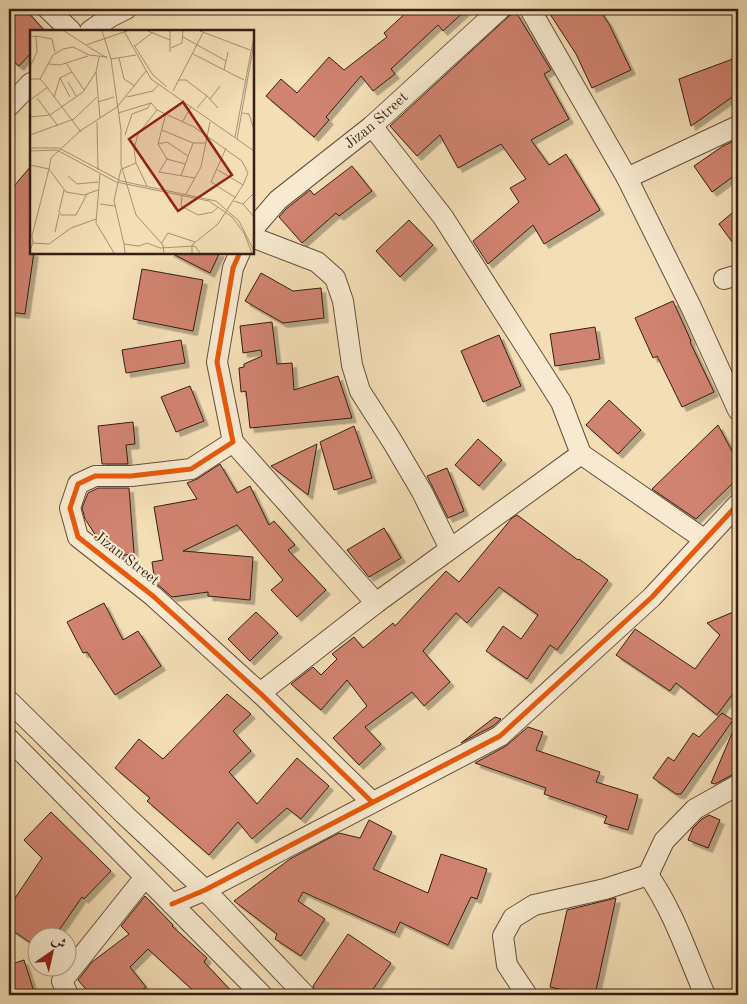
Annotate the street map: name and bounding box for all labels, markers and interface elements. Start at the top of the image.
inset map [30,30,254,254]
street label: Jizan Street [342,90,411,152]
street label: Jizan Street [91,529,161,589]
north arrow [28,926,78,976]
text: ش [49,932,68,952]

